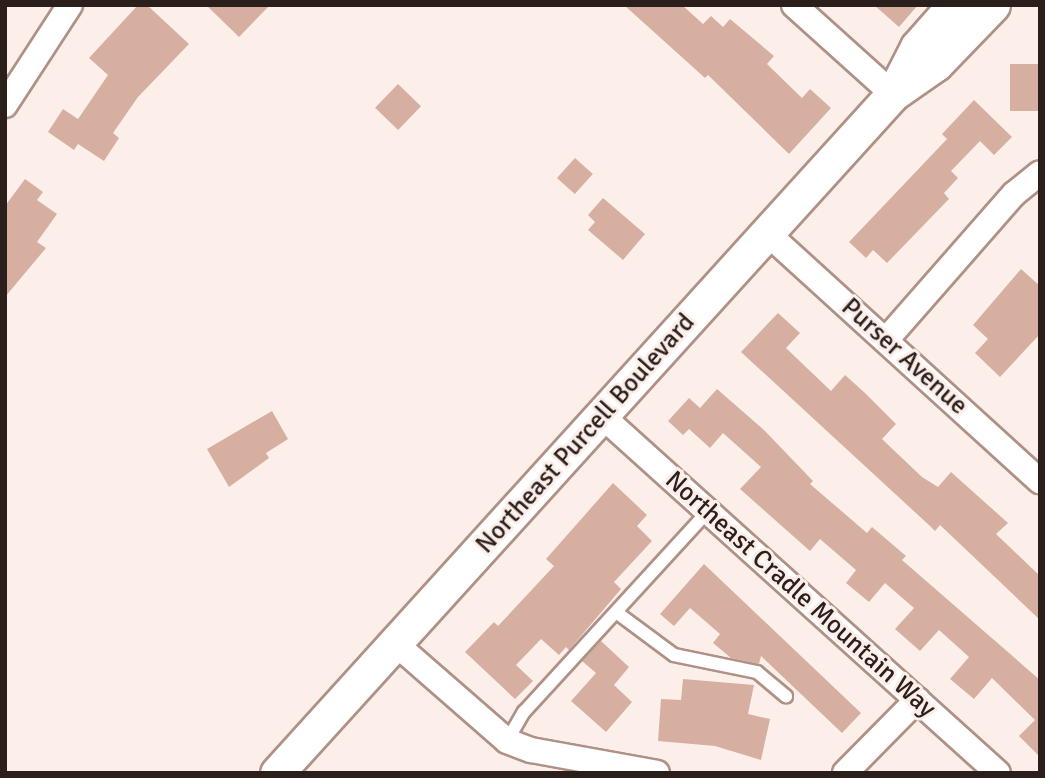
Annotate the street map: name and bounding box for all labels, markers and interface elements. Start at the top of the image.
street label: Purser Avenue [834,292,974,422]
street label: Northeast Purcell Boulevard [470,308,702,560]
street label: Northeast Cradle Mountain Way [658,465,942,725]

